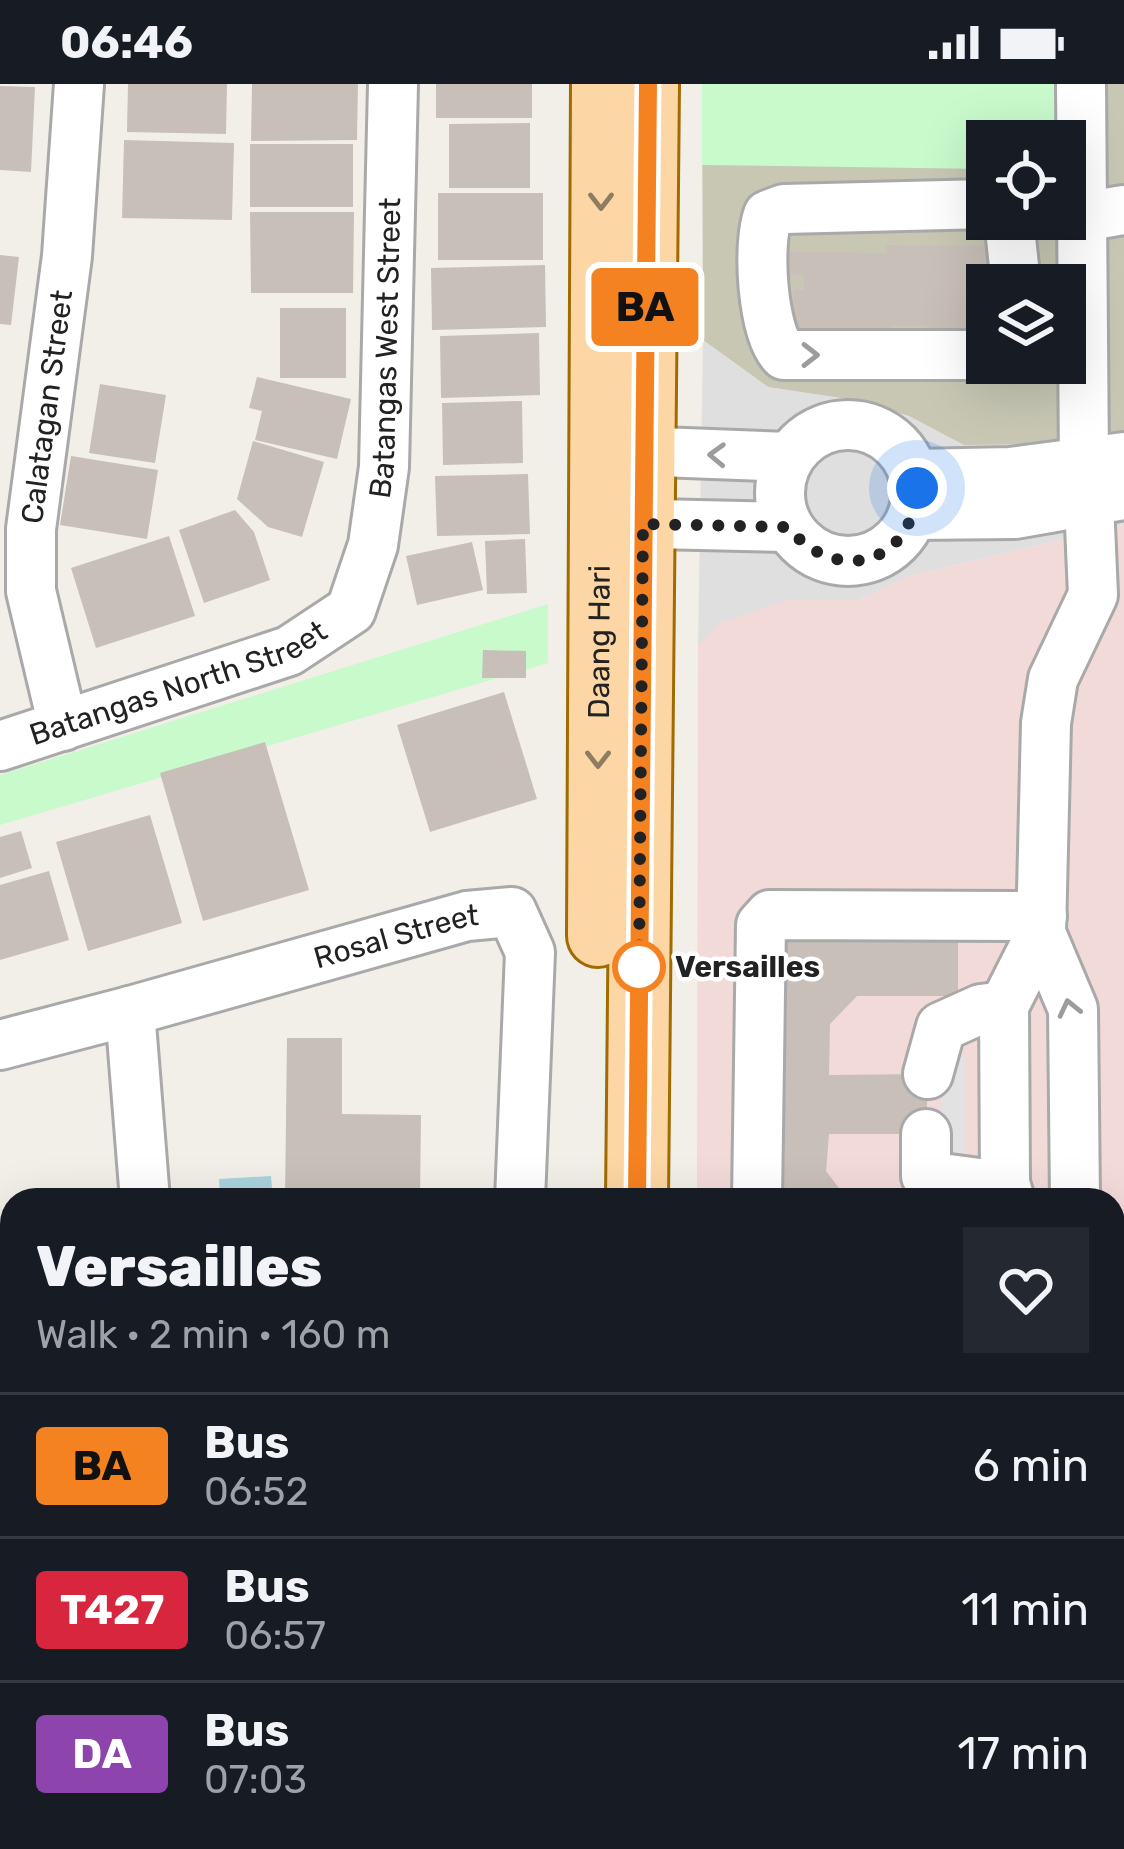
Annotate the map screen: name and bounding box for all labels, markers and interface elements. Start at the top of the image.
text: 06:46 [60,16,193,69]
map controls [966,120,1086,384]
button: locate [966,120,1086,240]
one-way arrow [588,193,614,211]
street label: Batangas West Street [362,197,408,501]
button: layers [966,264,1086,384]
line badge: BA [591,268,699,346]
text: BA [615,282,675,332]
street label: Calatagan Street [14,288,80,526]
one-way arrow [802,342,820,368]
one-way arrow [707,442,726,468]
your location [887,458,947,518]
street label: Daang Hari [581,565,618,719]
street label: Batangas North Street [25,613,334,753]
one-way arrow [586,750,612,769]
street label: Rosal Street [310,897,480,976]
marker: Versailles [614,942,664,992]
place label: Versailles [675,949,820,985]
one-way arrow [1058,998,1083,1019]
button: heart [963,1227,1089,1353]
text: Versailles [36,1233,322,1300]
text: Walk · 2 min · 160 m [36,1312,390,1358]
text: Bus [204,1416,289,1469]
text: 6 min [973,1439,1089,1492]
text: BA [72,1441,132,1491]
text: 06:52 [204,1469,308,1515]
text: Bus [224,1560,310,1613]
text: 11 min [961,1583,1089,1636]
text: T427 [60,1585,164,1635]
text: 06:57 [224,1613,326,1659]
text: Bus [204,1704,289,1757]
text: 17 min [957,1727,1089,1780]
text: DA [72,1729,132,1779]
text: 07:03 [204,1757,307,1803]

